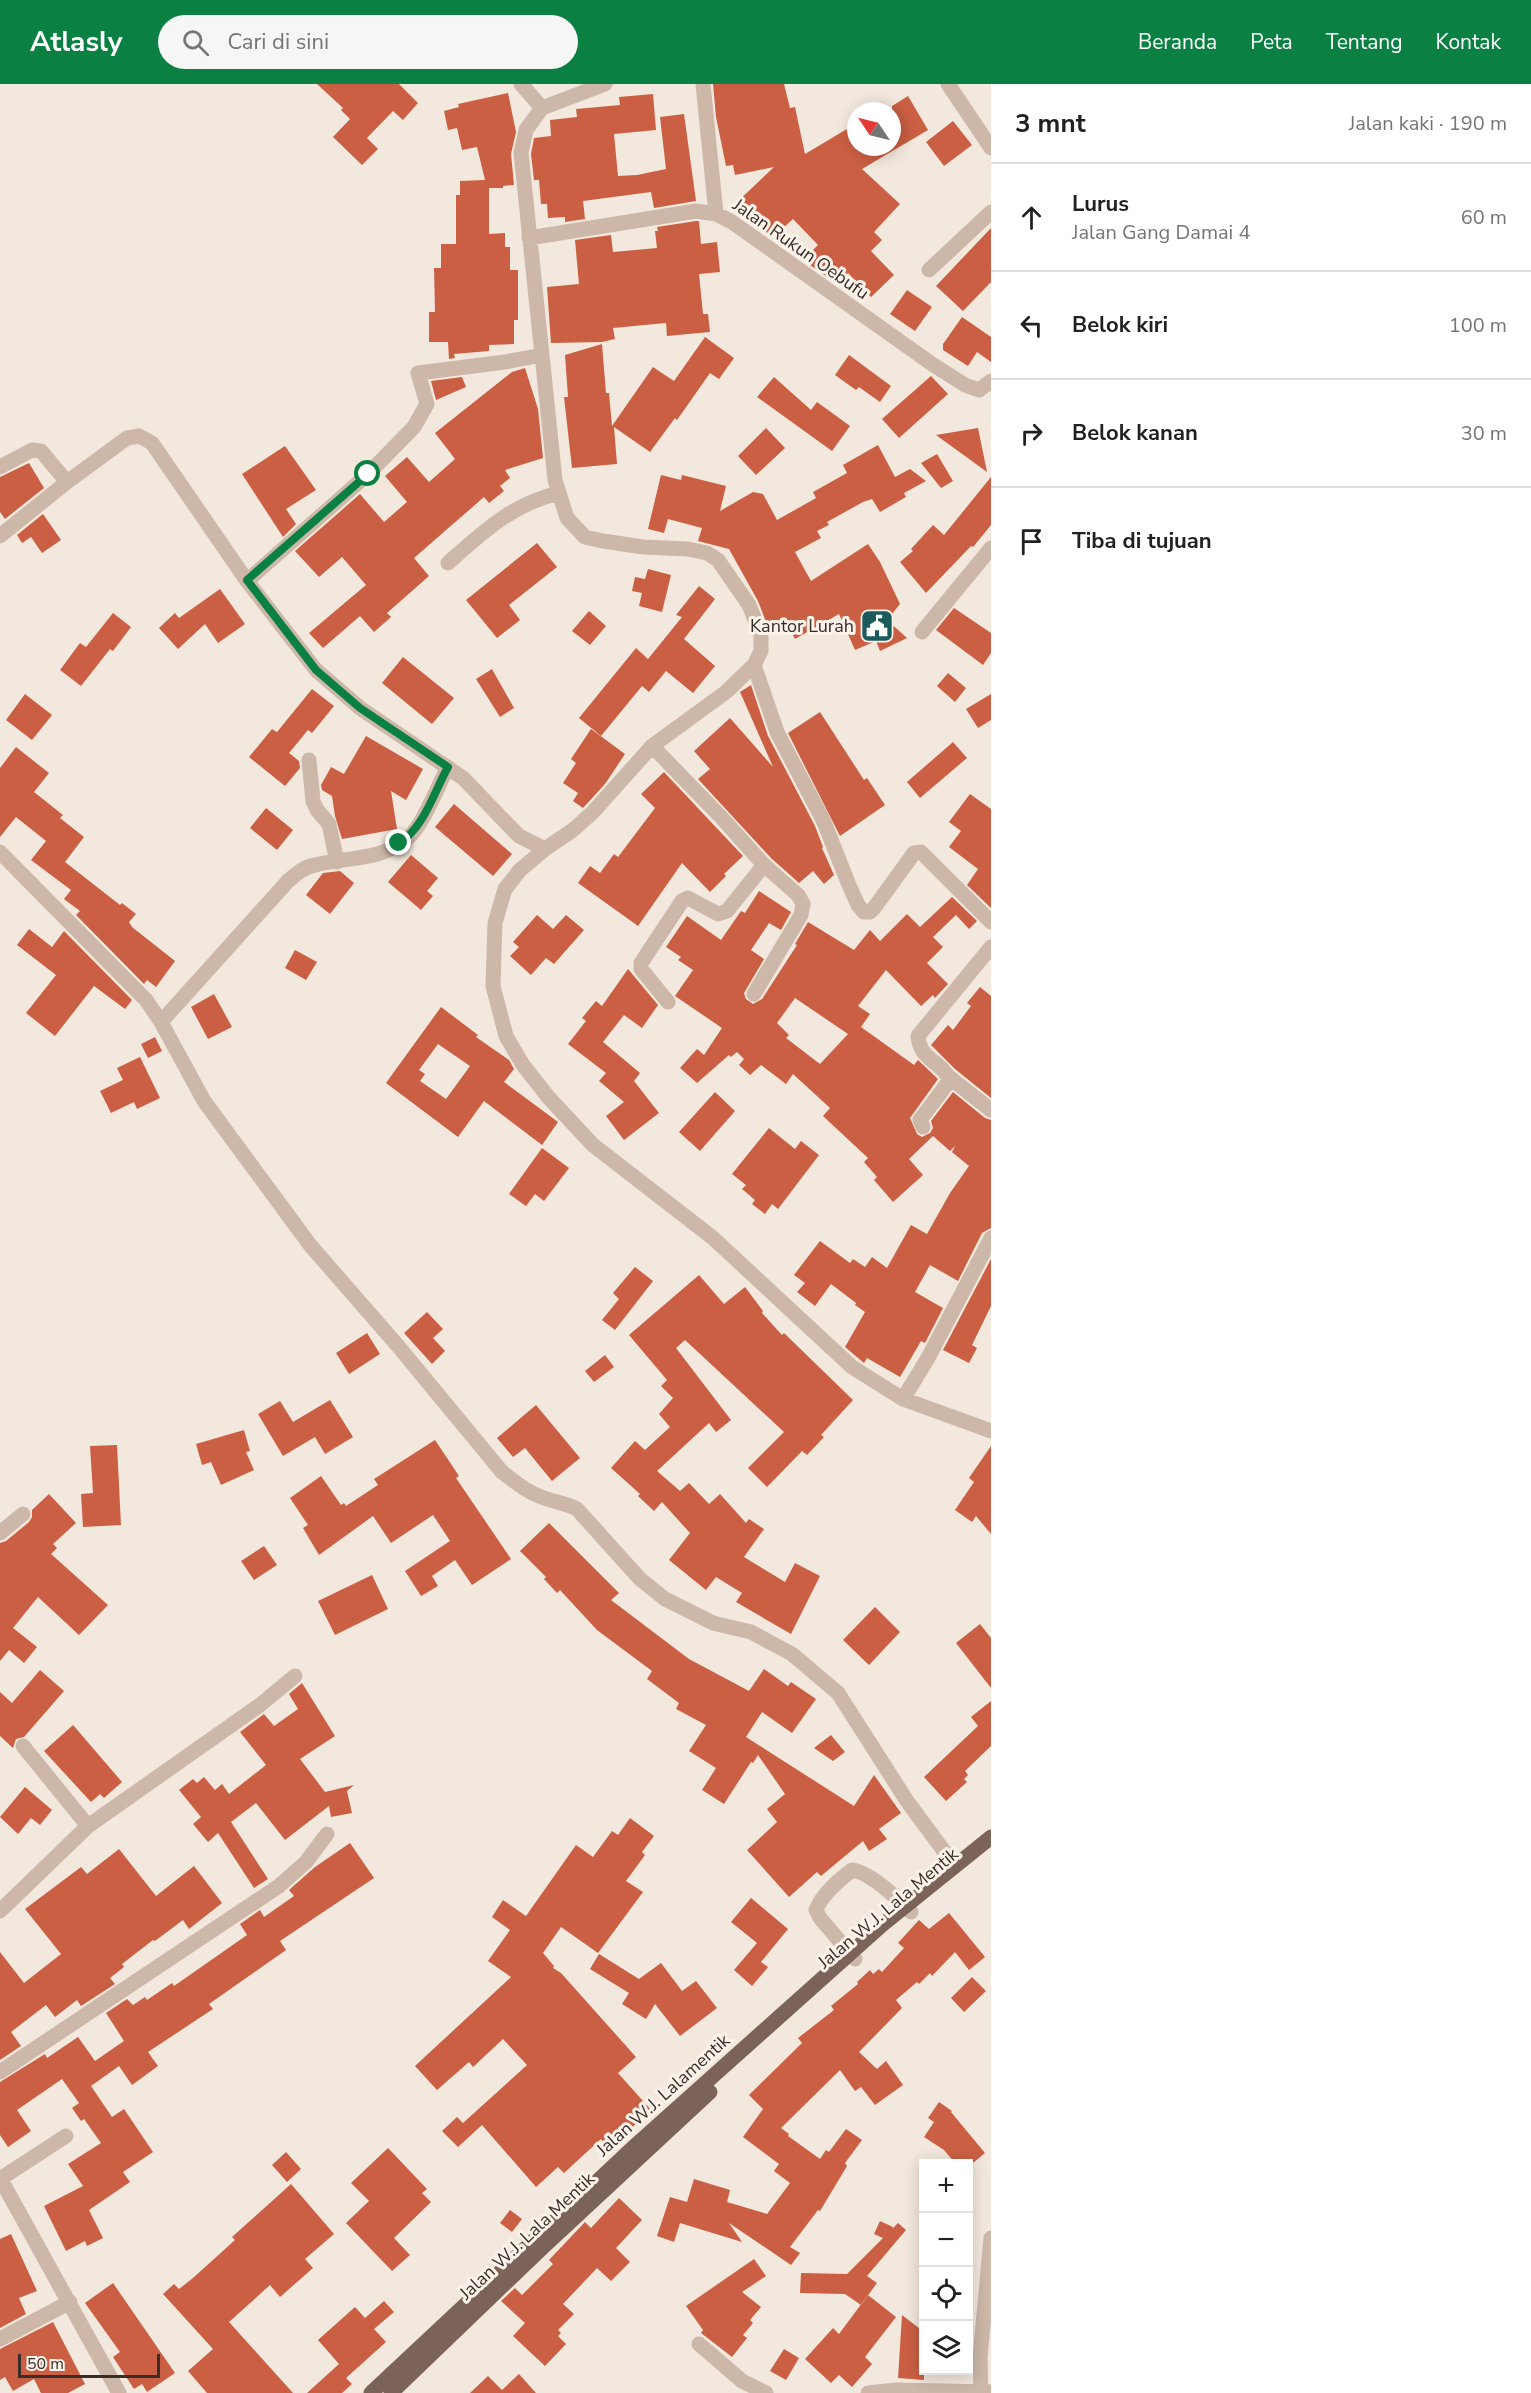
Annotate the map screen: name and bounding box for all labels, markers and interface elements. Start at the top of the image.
search box [158,15,578,69]
text: Atlasly [30,23,122,61]
icon: search [179,26,212,59]
text: Cari di sini [227,27,329,57]
text: Beranda [1138,28,1217,56]
text: Peta [1250,28,1293,56]
text: Tentang [1326,28,1403,56]
text: Kontak [1436,28,1501,56]
north arrow [847,102,901,156]
text: 3 mnt [1015,106,1086,141]
text: Jalan kaki · 190 m [1349,110,1507,137]
text: Lurus [1072,189,1129,219]
street label: Jalan Rukun Oebufu [727,192,874,305]
icon: ahead [1015,201,1048,234]
text: 60 m [1461,204,1507,231]
text: Jalan Gang Damai 4 [1072,219,1250,246]
icon: left [1015,309,1048,342]
text: Belok kiri [1072,310,1168,340]
text: 100 m [1449,312,1507,339]
icon: right [1015,417,1048,450]
text: Belok kanan [1072,418,1198,448]
text: 30 m [1461,420,1507,447]
route start [354,460,380,486]
icon: arrive [1015,525,1048,558]
text: Tiba di tujuan [1072,526,1212,556]
public building icon: Kantor Lurah [859,608,895,644]
place label: Kantor Lurah [750,614,854,638]
route end [385,829,411,855]
street label: Jalan W.J. Lala Mentik [812,1841,964,1975]
street label: Jalan W.J. Lalamentik [590,2028,736,2162]
map controls [919,2159,973,2375]
button: + [919,2159,973,2213]
street label: Jalan W.J. Lala Mentik [454,2166,600,2306]
button: − [919,2213,973,2267]
button: locate [919,2267,973,2321]
button: layers [919,2321,973,2375]
scale bar [18,2351,160,2378]
text: 50 m [27,2353,64,2375]

